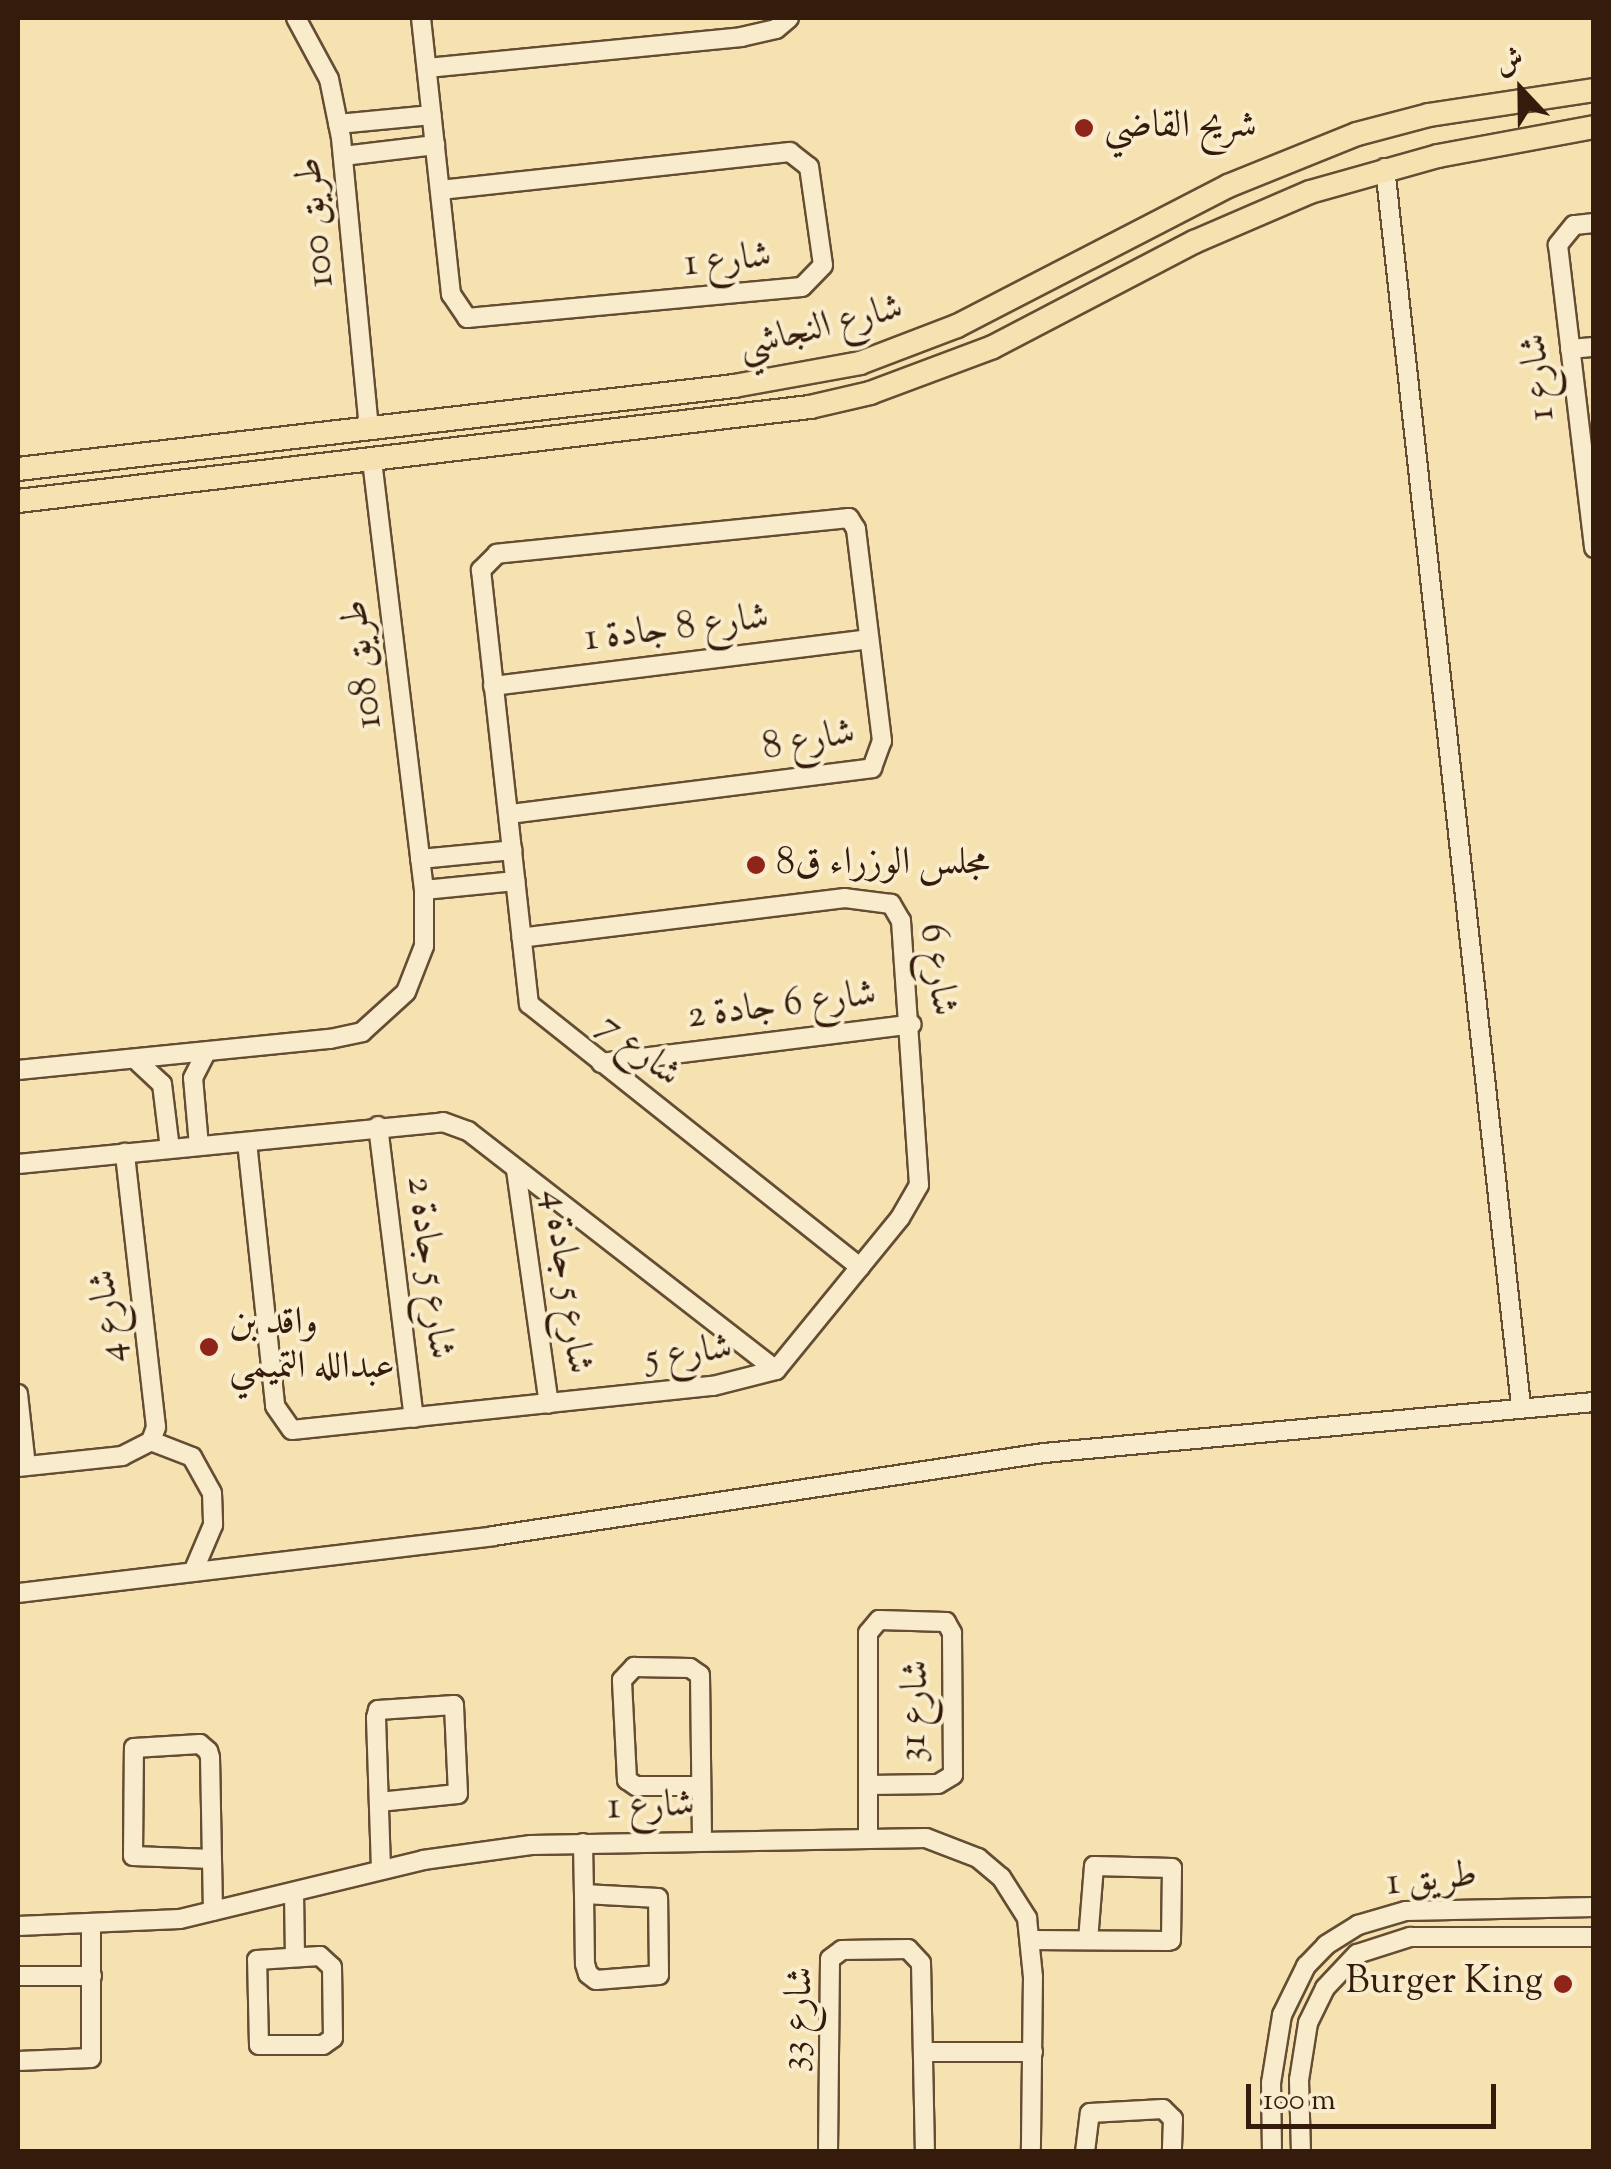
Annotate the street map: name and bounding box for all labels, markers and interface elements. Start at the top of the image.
text: ش [1489,38,1530,86]
north arrow [1471,40,1571,140]
place label: شريح القاضي [1104,105,1257,151]
marker: شريح القاضي [1073,117,1095,139]
street label: طريق 100 [288,155,346,289]
street label: شارع 1 [682,235,774,289]
street label: شارع النجاشي [734,287,908,371]
street label: شارع 1 [1513,331,1567,423]
street label: شارع 8 جادة 1 [582,596,772,664]
street label: طريق 108 [333,597,395,731]
street label: شارع 8 [759,711,859,773]
place label: مجلس الوزراء ق8 [776,842,990,888]
marker: مجلس الوزراء ق8 [745,854,767,876]
street label: شارع 6 [907,921,965,1019]
street label: شارع 6 جادة 2 [685,973,879,1041]
street label: شارع 7 [587,1005,689,1099]
street label: شارع 5 جادة 2 [394,1174,462,1362]
street label: شارع 5 جادة 4 [530,1187,600,1377]
street label: شارع 4 [82,1267,138,1365]
place label: واقد بن عبدالله التميمي [229,1302,395,1392]
street label: شارع 5 [643,1326,735,1384]
marker: واقد بن عبدالله التميمي [198,1336,220,1358]
street label: شارع 31 [892,1659,942,1763]
street label: شارع 1 [607,1784,695,1832]
street label: طريق 1 [1385,1854,1479,1908]
place label: Burger King [1346,1961,1543,2007]
street label: شارع 33 [774,1965,826,2073]
marker: Burger King [1552,1973,1574,1995]
scale bar [1251,2064,1501,2126]
text: 100 m [1263,2080,1336,2123]

